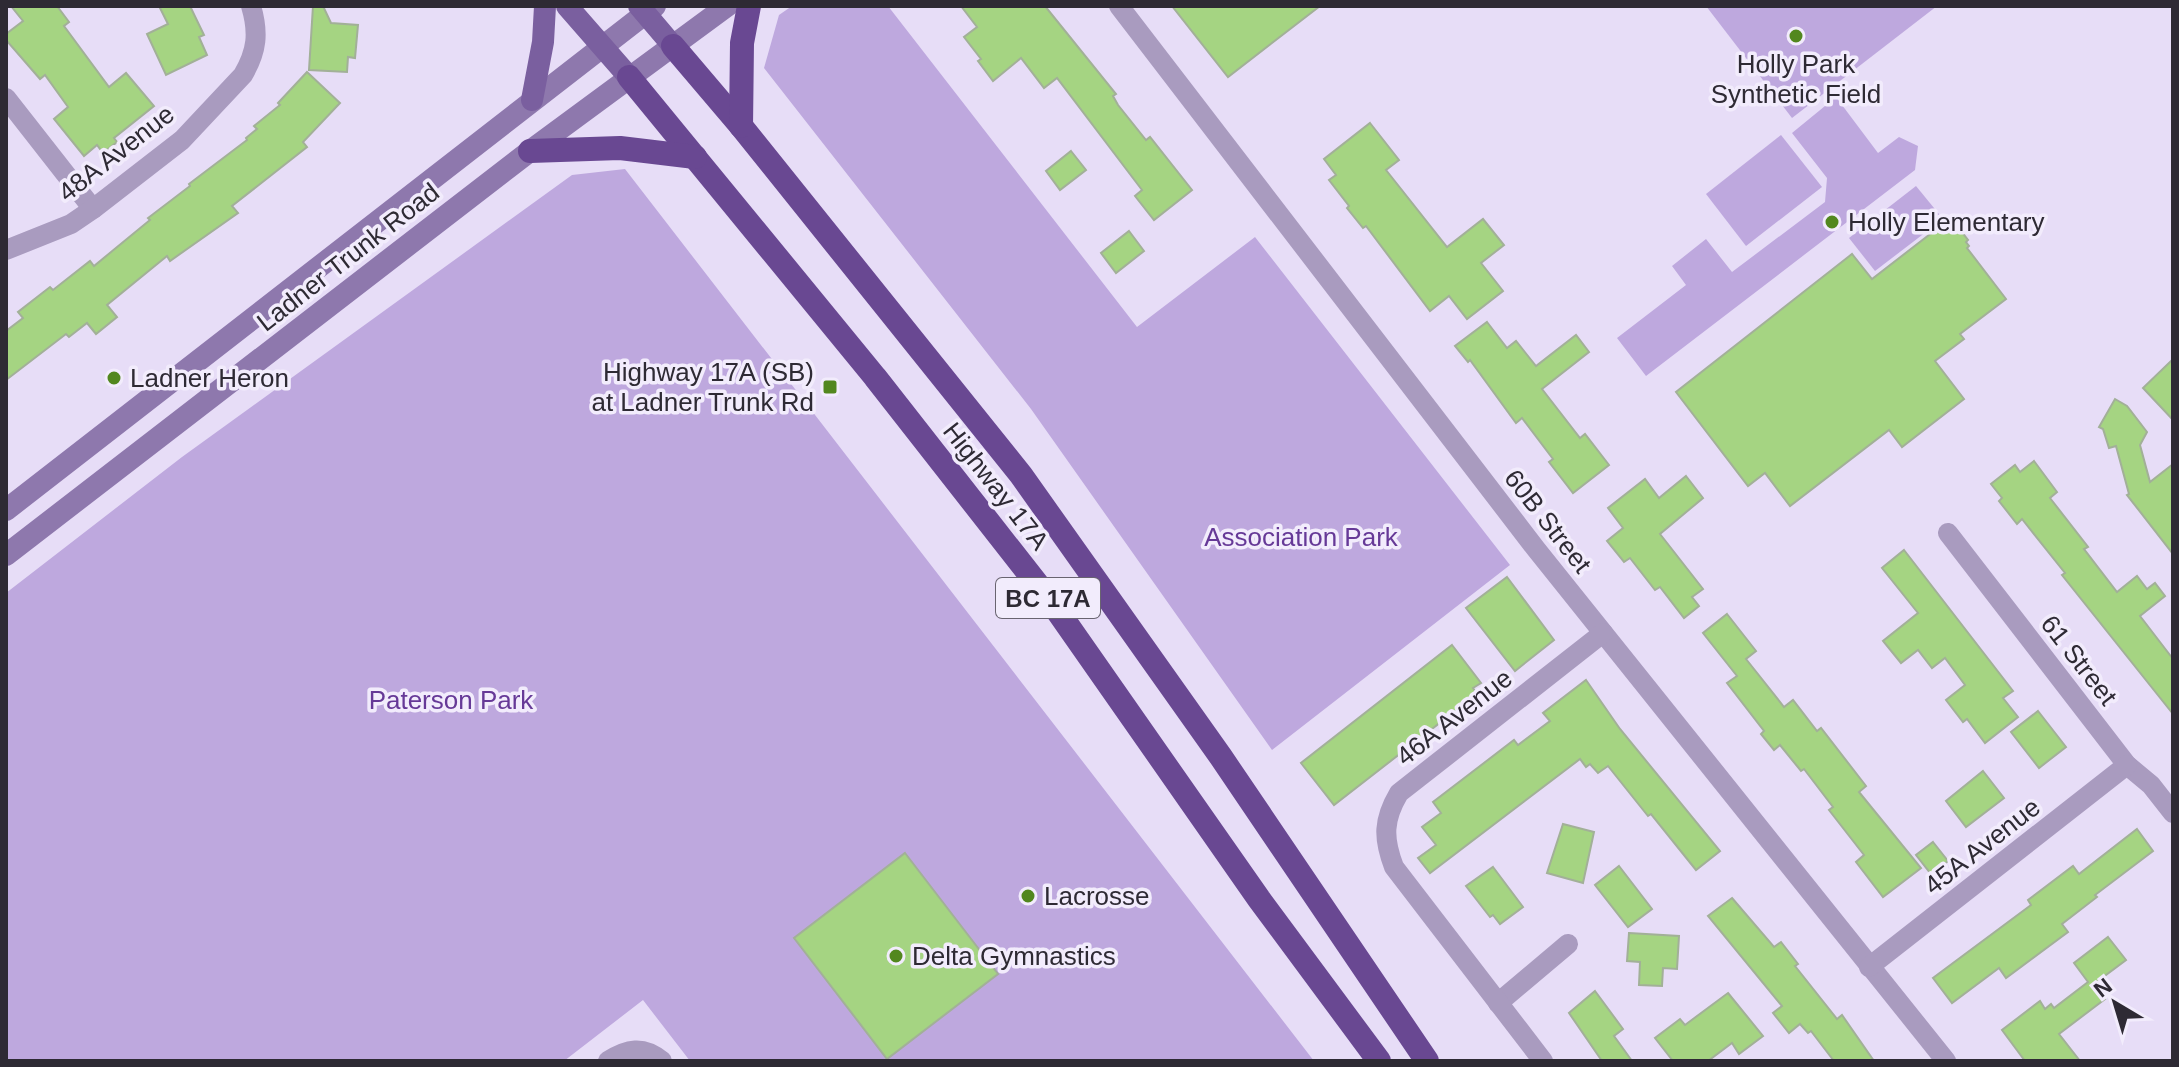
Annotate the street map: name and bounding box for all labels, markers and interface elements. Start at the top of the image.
marker: Holly Park Synthetic Field [1787,27,1805,45]
place label: Holly Park Synthetic Field [1711,49,1881,109]
street label: 48A Avenue [52,99,180,207]
street label: Ladner Trunk Road [251,177,445,337]
place label: Holly Elementary [1848,207,2045,237]
marker: Holly Elementary [1823,213,1841,231]
place label: Highway 17A (SB) at Ladner Trunk Rd [591,357,814,417]
place label: Ladner Heron [130,363,289,393]
marker: Ladner Heron [105,369,123,387]
marker: Highway 17A (SB) at Ladner Trunk Rd [821,378,839,396]
street label: Highway 17A [937,416,1055,556]
street label: 60B Street [1498,463,1598,579]
park label: Association Park [1204,522,1399,552]
road number: BC 17A [996,578,1100,618]
street label: 61 Street [2035,609,2124,711]
street label: 46A Avenue [1390,663,1518,771]
park label: Paterson Park [369,685,534,715]
street label: 45A Avenue [1918,792,2046,900]
place label: Lacrosse [1044,881,1150,911]
marker: Lacrosse [1019,887,1037,905]
place label: Delta Gymnastics [912,941,1116,971]
marker: Delta Gymnastics [887,947,905,965]
north arrow [2075,963,2155,1043]
text: N [2089,973,2117,1002]

